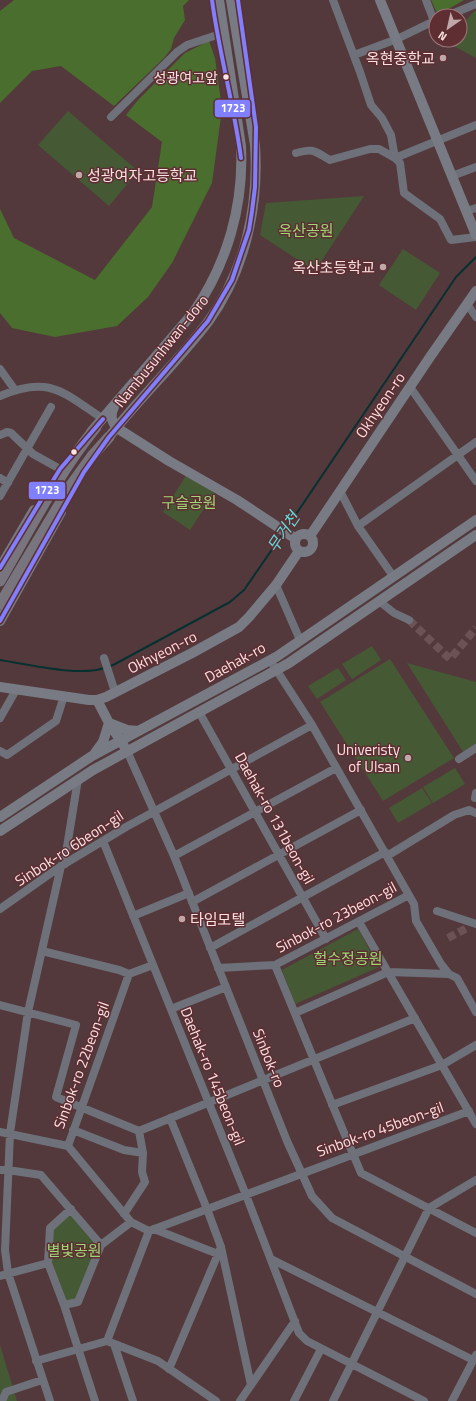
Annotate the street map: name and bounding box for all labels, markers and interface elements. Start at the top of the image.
north arrow [428,8,468,48]
text: N [435,28,450,45]
place label: 옥현중학교 [366,47,435,70]
marker: 옥현중학교 [438,53,448,63]
place label: 성광여고앞 [154,67,218,88]
marker: 성광여고앞 [221,72,231,82]
line badge: 1723 [214,99,251,118]
text: 1723 [221,100,245,116]
place label: 성광여자고등학교 [87,164,197,187]
marker: 성광여자고등학교 [74,170,84,180]
park label: 옥산공원 [278,219,334,242]
place label: 옥산초등학교 [292,256,375,279]
marker: 옥산초등학교 [378,262,388,272]
street label: Nambusunhwan-doro [108,290,214,412]
street label: Okhyeon-ro [349,367,411,443]
unlabelled marker [69,447,79,457]
line badge: 1723 [28,481,66,500]
text: 1723 [35,482,59,498]
park label: 구슬공원 [161,491,217,514]
water label: 무거천 [261,505,307,557]
street label: Okhyeon-ro [123,625,201,679]
street label: Daehak-ro [200,636,270,688]
place label: Univeristy of Ulsan [336,738,400,778]
street label: Daehak-ro 131beon-gil [229,748,321,888]
marker: Univeristy of Ulsan [403,753,413,763]
street label: Sinbok-ro 6beon-gil [10,804,128,892]
street label: Sinbok-ro 23beon-gil [271,875,401,959]
place label: 타임모텔 [190,908,245,931]
marker: 타임모텔 [177,914,187,924]
park label: 헐수정공원 [313,947,383,970]
street label: Sinbok-ro 22beon-gil [47,998,115,1132]
street label: Daehak-ro 145beon-gil [175,1003,251,1149]
street label: Sinbok-ro [247,1025,291,1091]
street label: Sinbok-ro 45beon-gil [313,1095,447,1163]
park label: 별빛공원 [46,1239,102,1262]

